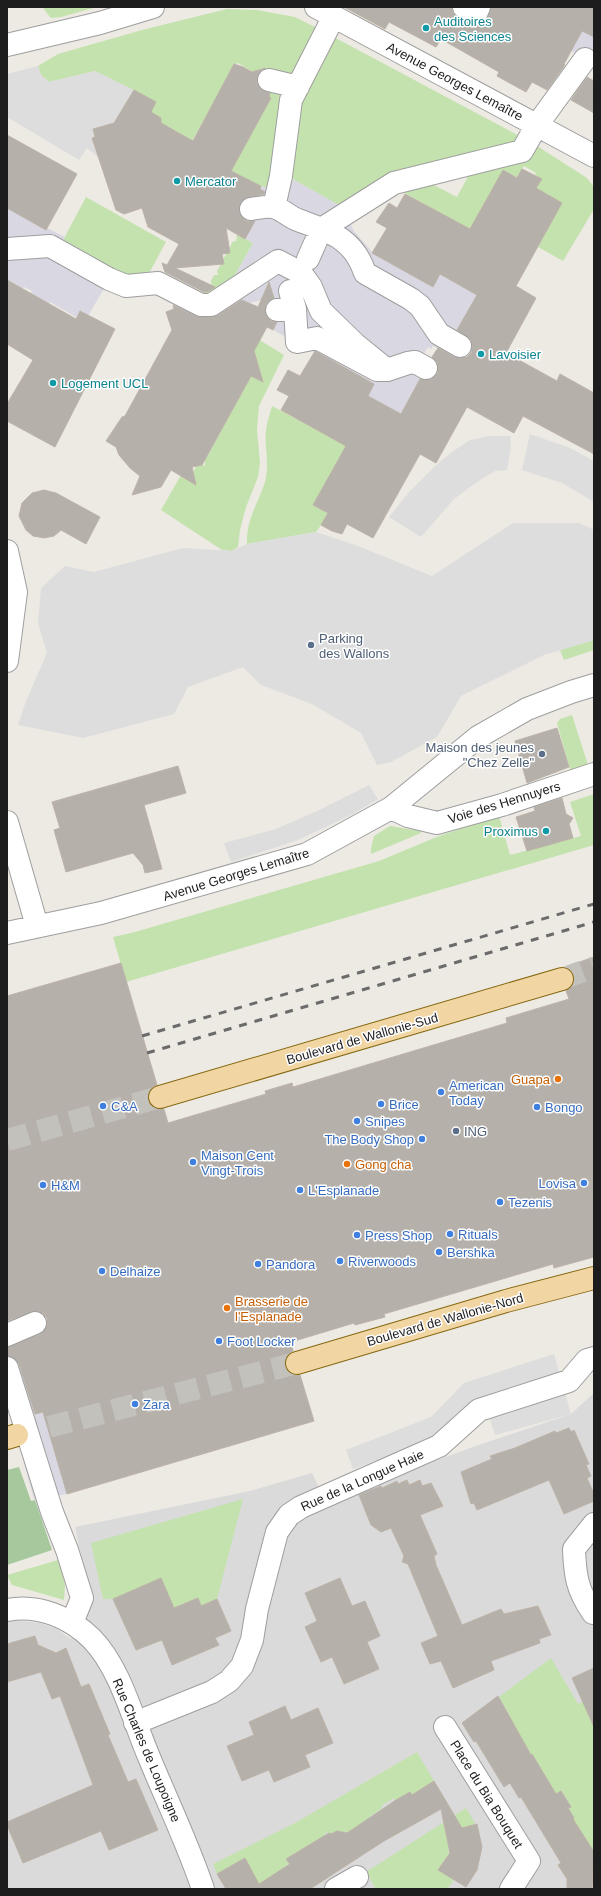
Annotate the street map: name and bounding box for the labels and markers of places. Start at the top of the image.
place label: Auditoires des Sciences [434,14,512,44]
marker: Auditoires des Sciences [421,23,431,33]
place label: Mercator [185,174,237,189]
marker: Mercator [172,176,182,186]
place label: Lavoisier [489,347,542,362]
marker: Lavoisier [476,349,486,359]
place label: Logement UCL [61,376,148,391]
marker: Logement UCL [48,378,58,388]
place label: Parking des Wallons [319,631,390,661]
marker: Parking des Wallons [306,640,316,650]
place label: Maison des jeunes "Chez Zelle" [426,740,534,770]
marker: Maison des jeunes "Chez Zelle" [537,749,547,759]
place label: Proximus [484,824,538,839]
marker: Proximus [541,826,551,836]
place label: Guapa [511,1072,551,1087]
marker: Guapa [553,1074,563,1084]
place label: American Today [449,1078,504,1108]
marker: American Today [436,1087,446,1097]
place label: Brice [389,1097,419,1112]
place label: C&A [111,1099,138,1114]
marker: Brice [376,1099,386,1109]
place label: Bongo [545,1100,583,1115]
marker: C&A [98,1101,108,1111]
marker: Bongo [532,1102,542,1112]
place label: Snipes [365,1114,405,1129]
marker: Snipes [352,1116,362,1126]
place label: ING [464,1124,487,1139]
marker: ING [451,1126,461,1136]
place label: The Body Shop [324,1132,414,1147]
marker: The Body Shop [417,1134,427,1144]
place label: Maison Cent Vingt-Trois [201,1148,274,1178]
marker: Maison Cent Vingt-Trois [188,1157,198,1167]
place label: Gong cha [355,1157,412,1172]
marker: Gong cha [342,1159,352,1169]
place label: Lovisa [538,1176,577,1191]
place label: H&M [51,1178,80,1193]
marker: Lovisa [579,1178,589,1188]
marker: H&M [38,1180,48,1190]
place label: L'Esplanade [308,1183,379,1198]
marker: L'Esplanade [295,1185,305,1195]
place label: Tezenis [508,1195,553,1210]
marker: Tezenis [495,1197,505,1207]
place label: Rituals [458,1227,498,1242]
place label: Press Shop [365,1228,432,1243]
marker: Rituals [445,1229,455,1239]
marker: Press Shop [352,1230,362,1240]
place label: Bershka [447,1245,495,1260]
marker: Bershka [434,1247,444,1257]
place label: Riverwoods [348,1254,416,1269]
marker: Riverwoods [335,1256,345,1266]
place label: Pandora [266,1257,316,1272]
marker: Pandora [253,1259,263,1269]
place label: Delhaize [110,1264,161,1279]
marker: Delhaize [97,1266,107,1276]
place label: Brasserie de l'Esplanade [235,1294,308,1324]
marker: Brasserie de l'Esplanade [222,1303,232,1313]
place label: Foot Locker [227,1334,296,1349]
marker: Foot Locker [214,1336,224,1346]
place label: Zara [143,1397,171,1412]
marker: Zara [130,1399,140,1409]

